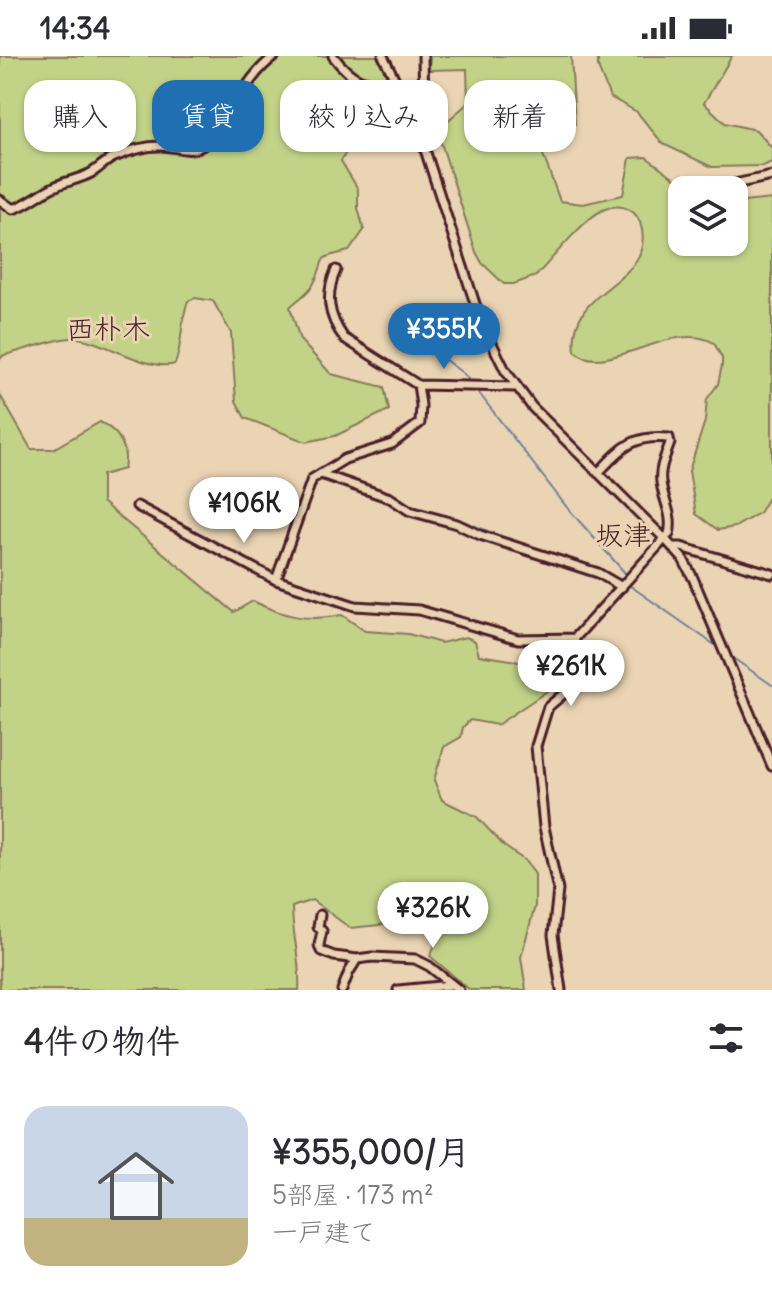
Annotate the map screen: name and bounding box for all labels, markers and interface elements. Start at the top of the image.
text: 14:34 [40,9,110,47]
chip: 購入 [24,80,136,152]
chip: 賃貸 [152,80,264,152]
chip: 絞り込み [280,80,448,152]
chip: 新着 [464,80,576,152]
map controls [668,176,748,256]
button: layers [668,176,748,256]
pin: ¥355K [388,303,500,371]
district label: 西朴木 [66,311,150,347]
text: ¥355K [406,312,482,345]
pin: ¥106K [188,477,300,545]
text: ¥106K [207,486,281,519]
district label: 坂津 [595,517,651,553]
pin: ¥261K [515,640,627,708]
text: ¥261K [536,649,606,682]
pin: ¥326K [377,882,489,950]
text: ¥326K [395,891,471,924]
icon: filters [704,1016,748,1060]
text: 4件の物件 [24,1019,180,1062]
text: ¥355,000/月 [272,1130,471,1173]
icon: home [88,1138,184,1234]
text: 5部屋 · 173 m² [272,1178,434,1211]
text: 一戸建て [272,1215,376,1248]

